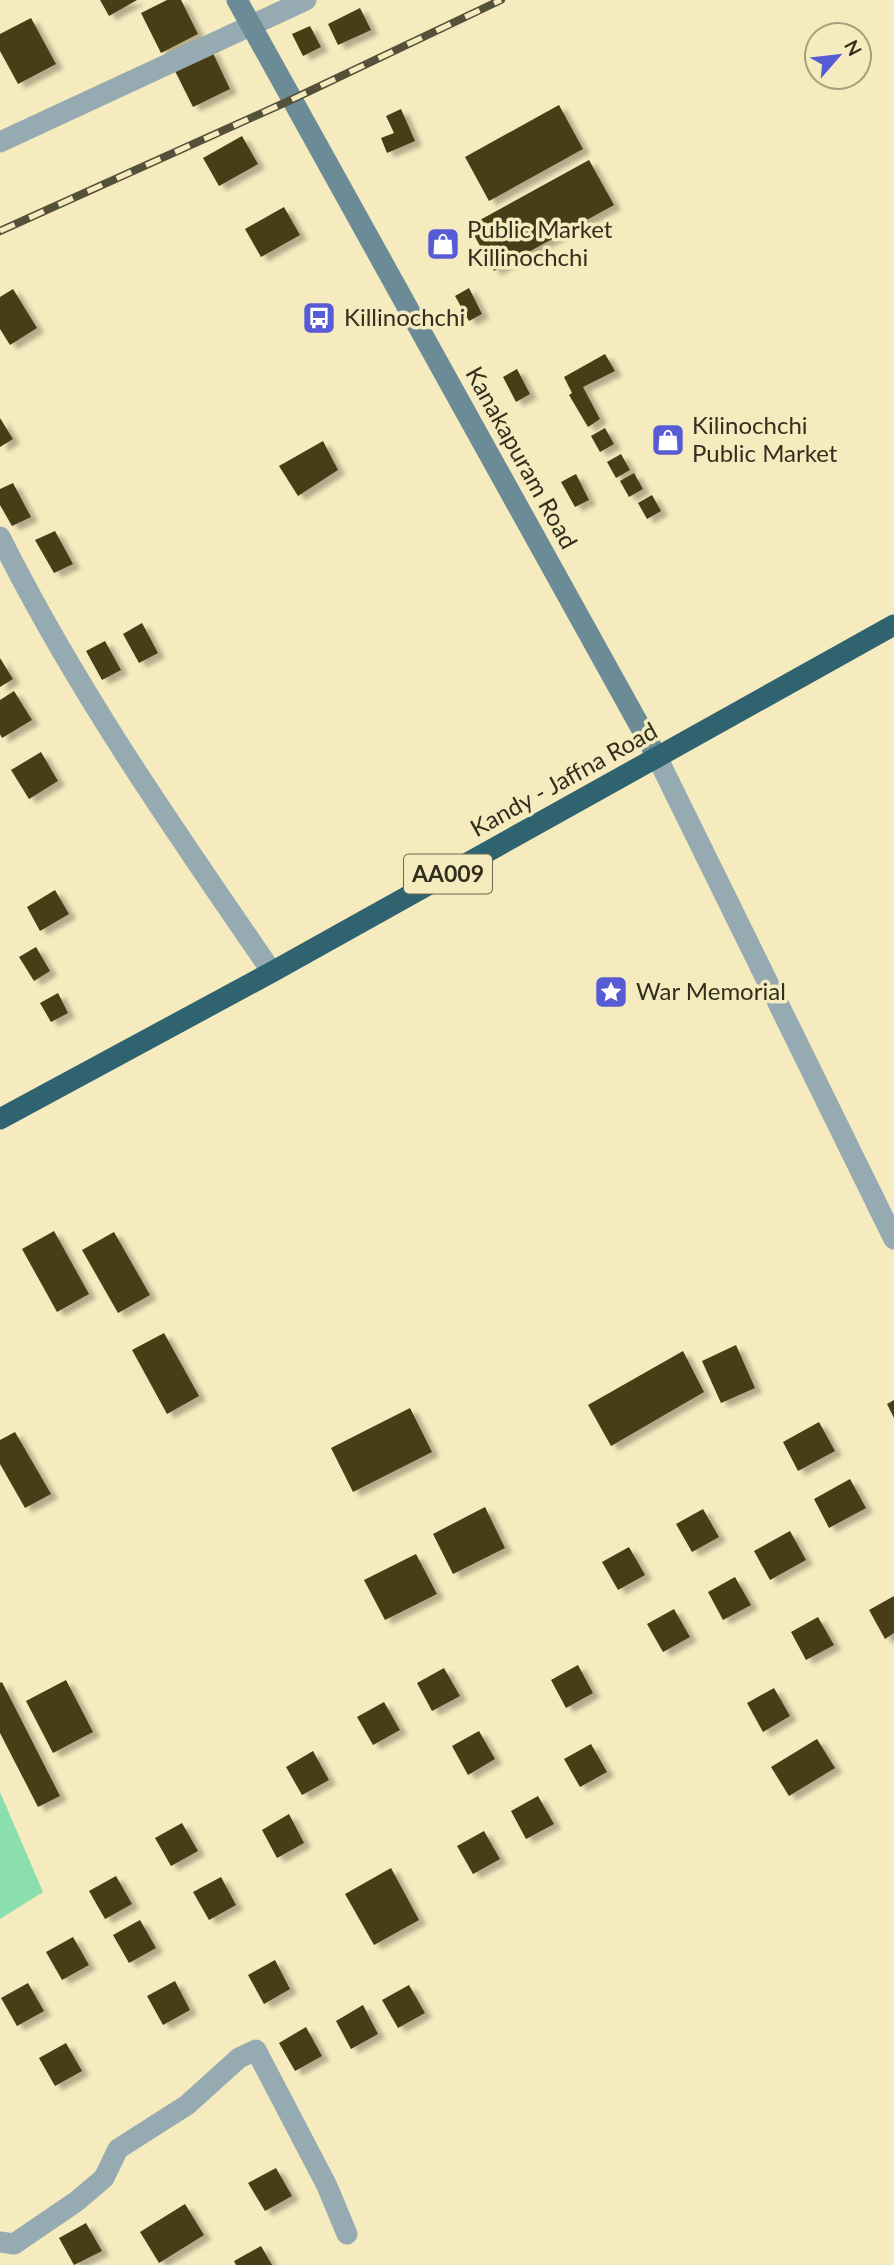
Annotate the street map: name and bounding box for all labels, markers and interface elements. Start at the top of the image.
north arrow [803,21,873,91]
text: N [840,36,867,60]
place label: Public Market Killinochchi [467,214,613,271]
shop icon: Public Market Killinochchi [424,225,462,263]
bus stop icon: Killinochchi [300,299,338,337]
place label: Killinochchi [344,302,465,331]
street label: Kanakapuram Road [460,361,584,553]
place label: Kilinochchi Public Market [692,410,838,467]
shop icon: Kilinochchi Public Market [649,421,687,459]
street label: Kandy - Jaffna Road [465,715,662,842]
road number: AA009 [404,854,492,894]
place icon: War Memorial [592,973,630,1011]
place label: War Memorial [636,976,786,1005]

